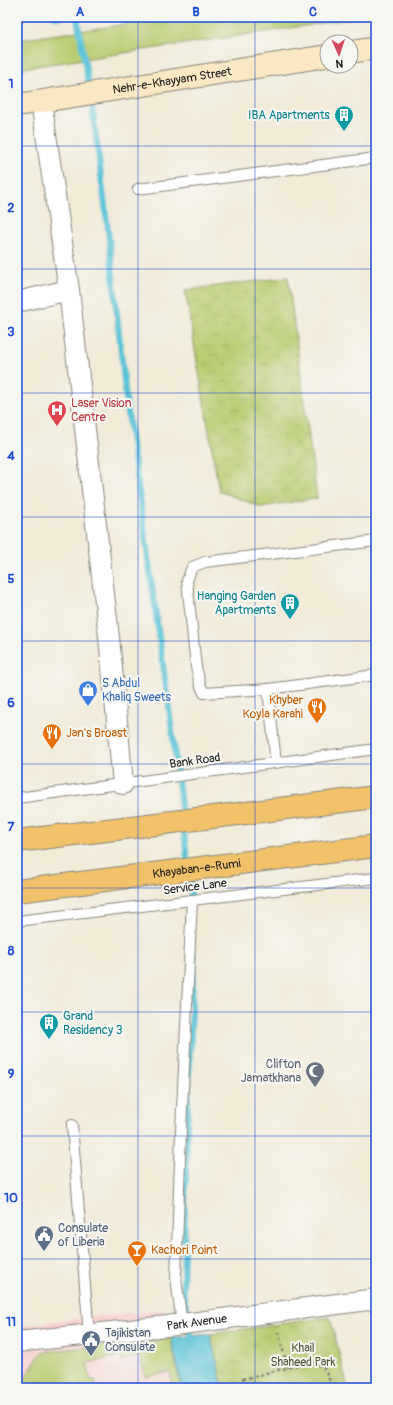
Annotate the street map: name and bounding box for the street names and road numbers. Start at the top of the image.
street label: Nehr-e-Khayyam Street [111,64,233,97]
street label: Bank Road [169,750,222,772]
street label: Khayaban-e-Rumi [152,856,242,881]
street label: Service Lane [162,876,228,898]
street label: Park Avenue [166,1311,228,1333]

